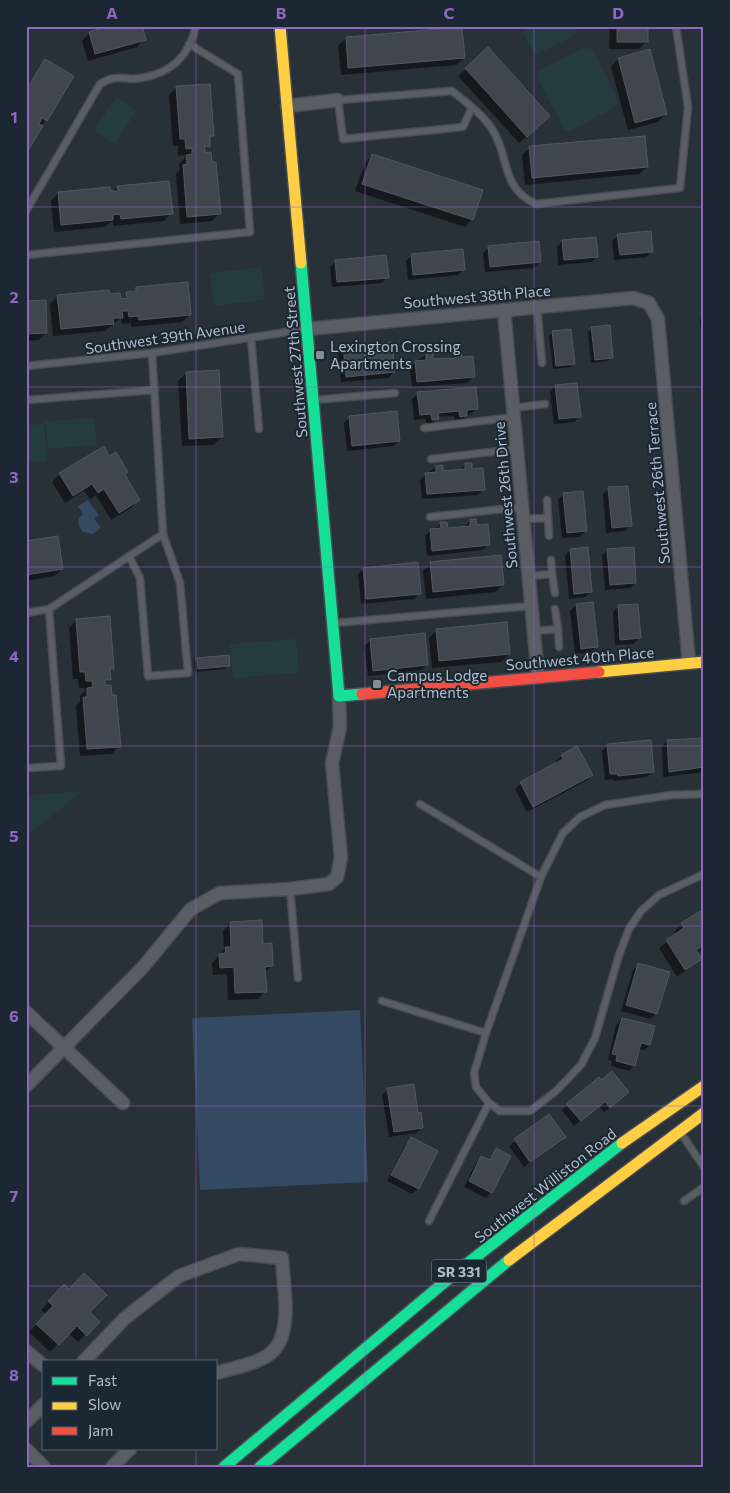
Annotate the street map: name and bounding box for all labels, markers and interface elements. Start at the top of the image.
text: A [106,3,118,22]
text: B [276,3,287,22]
text: C [444,3,455,22]
text: D [612,3,624,22]
text: 1 [10,107,18,126]
street label: Southwest 38th Place [403,281,552,311]
street label: Southwest 27th Street [279,285,311,439]
text: 2 [9,287,19,306]
street label: Southwest 39th Avenue [84,317,246,357]
place label: Lexington Crossing Apartments [330,337,461,372]
marker: Lexington Crossing Apartments [314,349,326,361]
street label: Southwest 26th Terrace [641,401,673,565]
street label: Southwest 26th Drive [490,421,520,569]
text: 3 [9,467,19,486]
street label: Southwest 40th Place [505,643,655,673]
text: 4 [9,646,19,665]
place label: Campus Lodge Apartments [387,666,487,701]
marker: Campus Lodge Apartments [371,678,383,690]
text: 5 [9,826,19,845]
text: 6 [9,1006,19,1025]
street label: Southwest Williston Road [470,1124,620,1246]
text: 7 [10,1186,19,1205]
road number: SR 331 [432,1260,486,1282]
legend [42,1360,218,1450]
text: 8 [9,1365,19,1384]
text: Fast [88,1371,117,1389]
text: Slow [88,1395,121,1413]
text: Jam [88,1421,113,1439]

